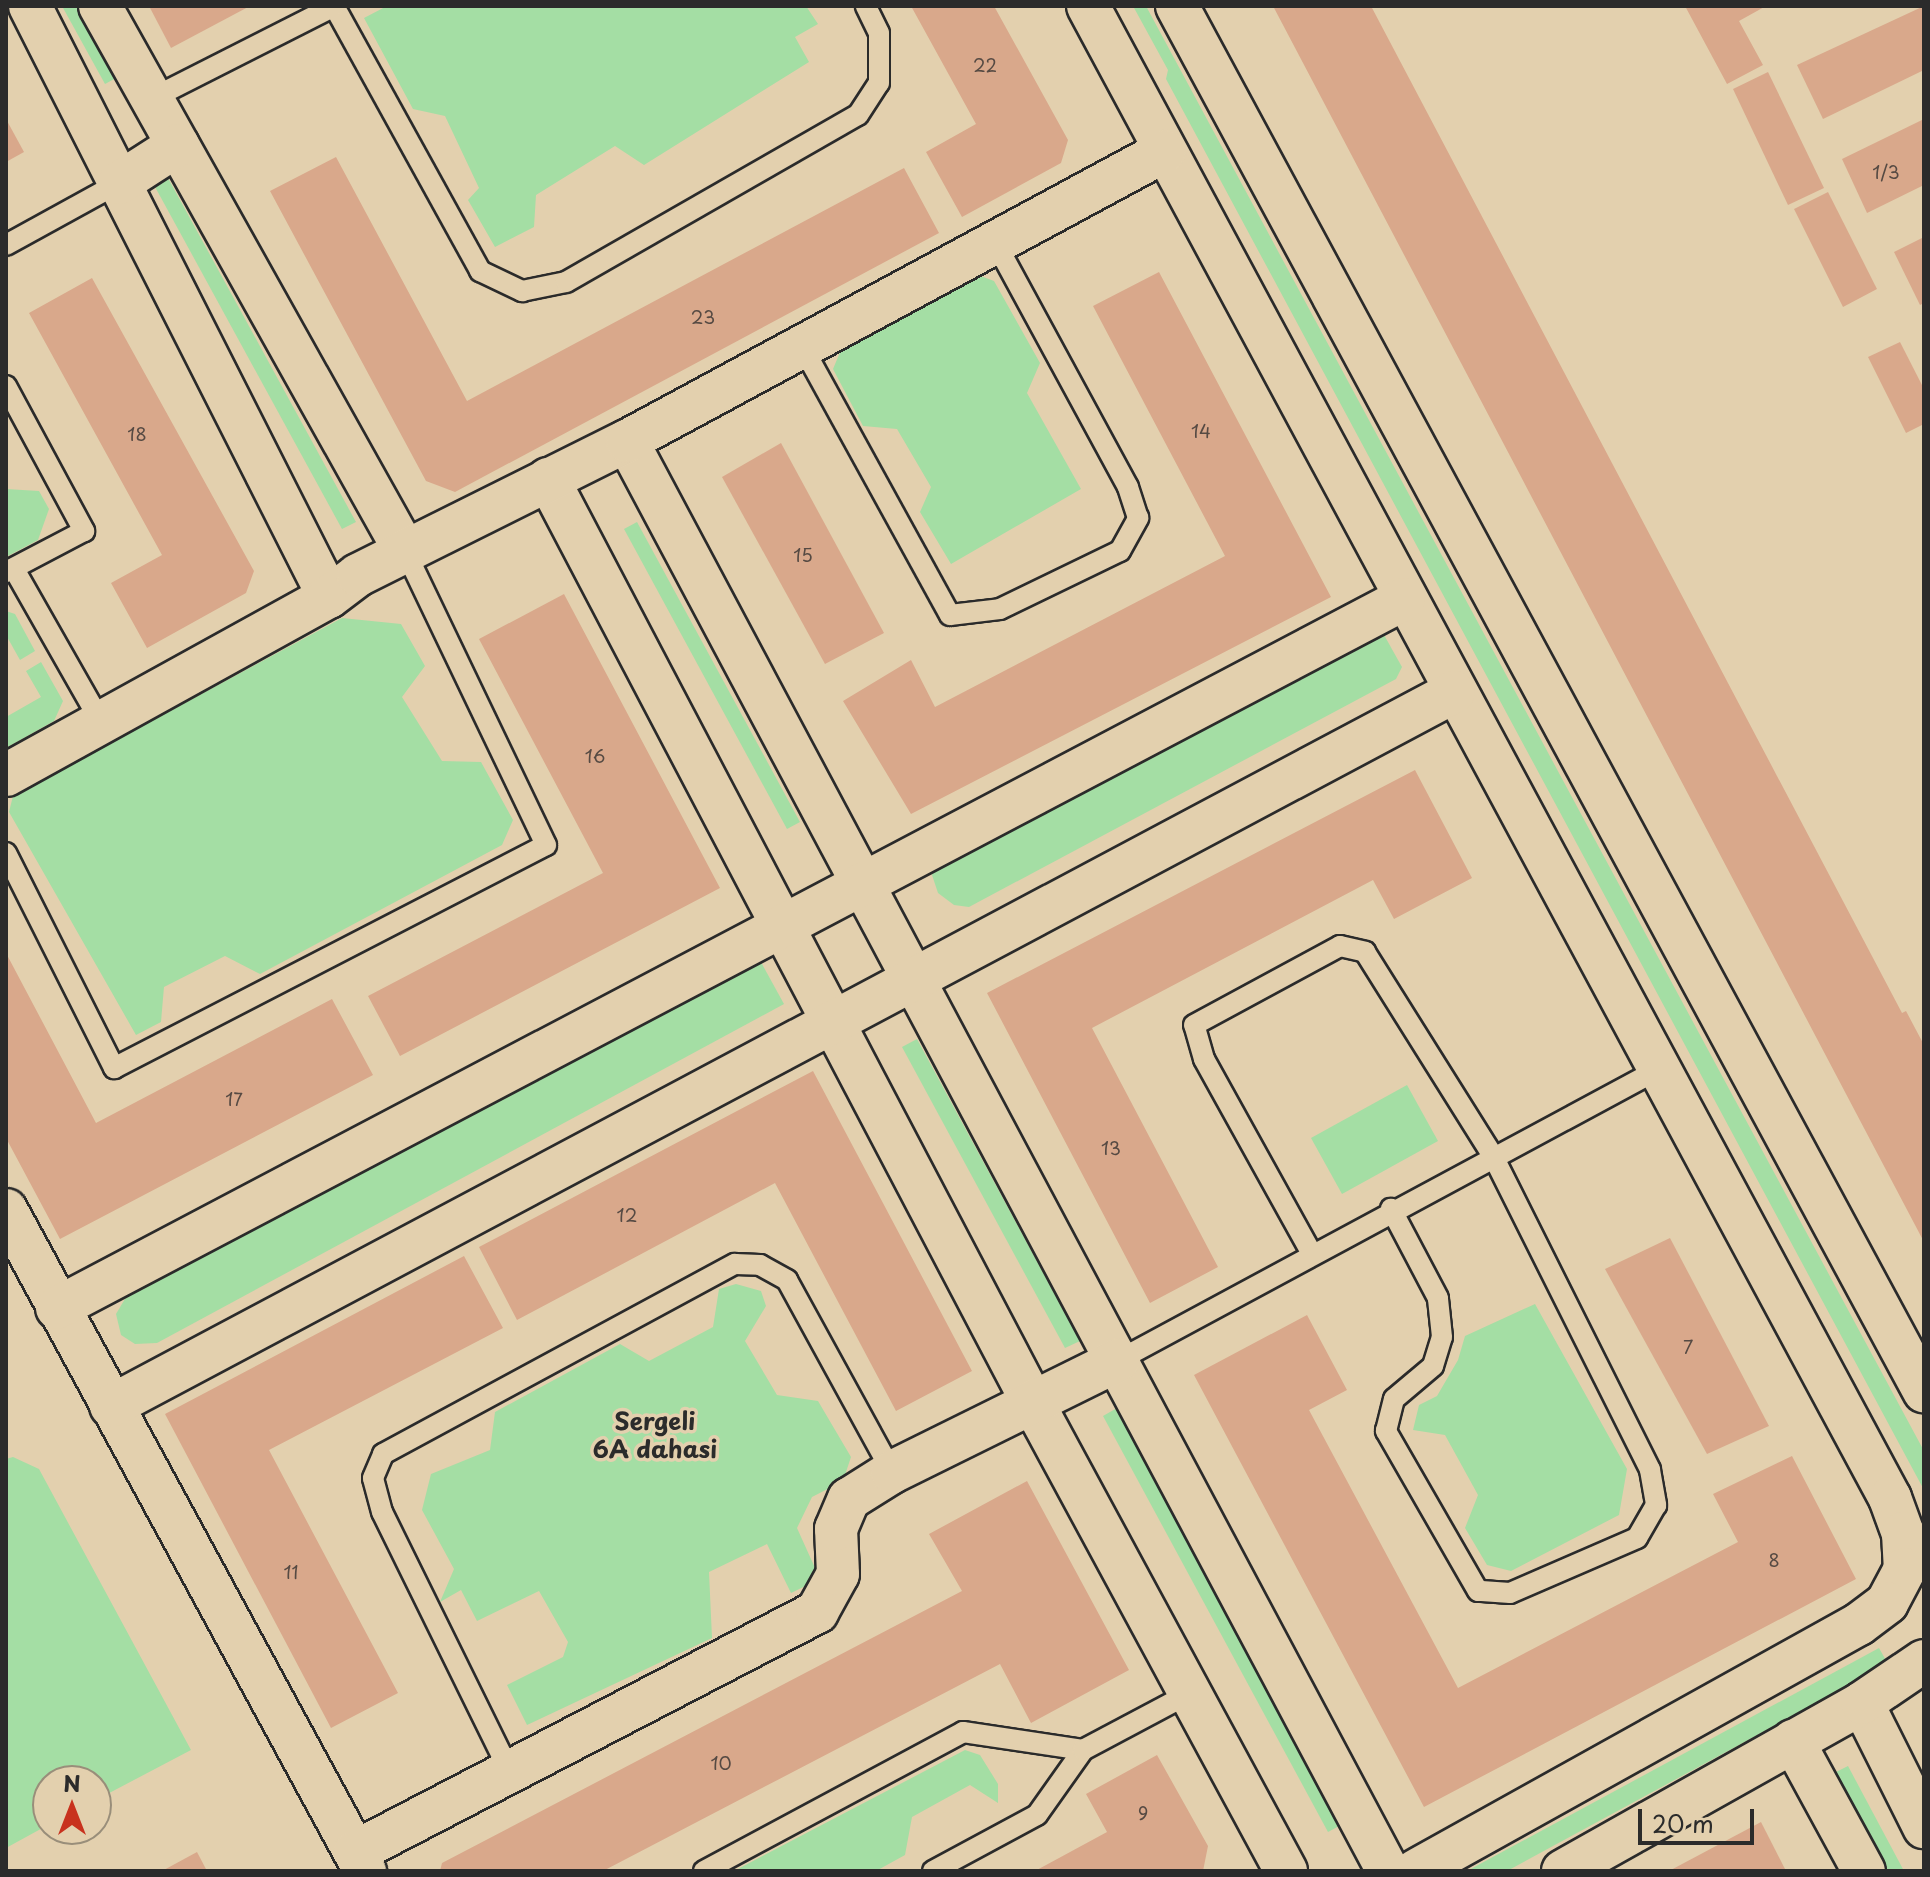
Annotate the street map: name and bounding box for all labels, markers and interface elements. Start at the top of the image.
house number: 22 [973,54,997,76]
house number: 1/3 [1872,161,1900,183]
house number: 23 [691,306,715,328]
house number: 14 [1191,420,1211,442]
house number: 18 [127,423,147,445]
house number: 15 [793,544,813,566]
house number: 16 [585,745,605,767]
house number: 17 [225,1088,243,1110]
house number: 13 [1101,1137,1121,1159]
house number: 12 [617,1204,637,1226]
house number: 7 [1683,1336,1693,1358]
district label: Sergeli 6A dahasi [593,1407,717,1463]
house number: 8 [1768,1549,1780,1571]
house number: 11 [283,1561,299,1583]
house number: 10 [710,1752,732,1774]
north arrow [32,1765,112,1845]
text: N [63,1766,81,1799]
scale bar [1642,1793,1758,1843]
house number: 9 [1138,1802,1148,1824]
text: 20 m [1652,1805,1714,1841]

